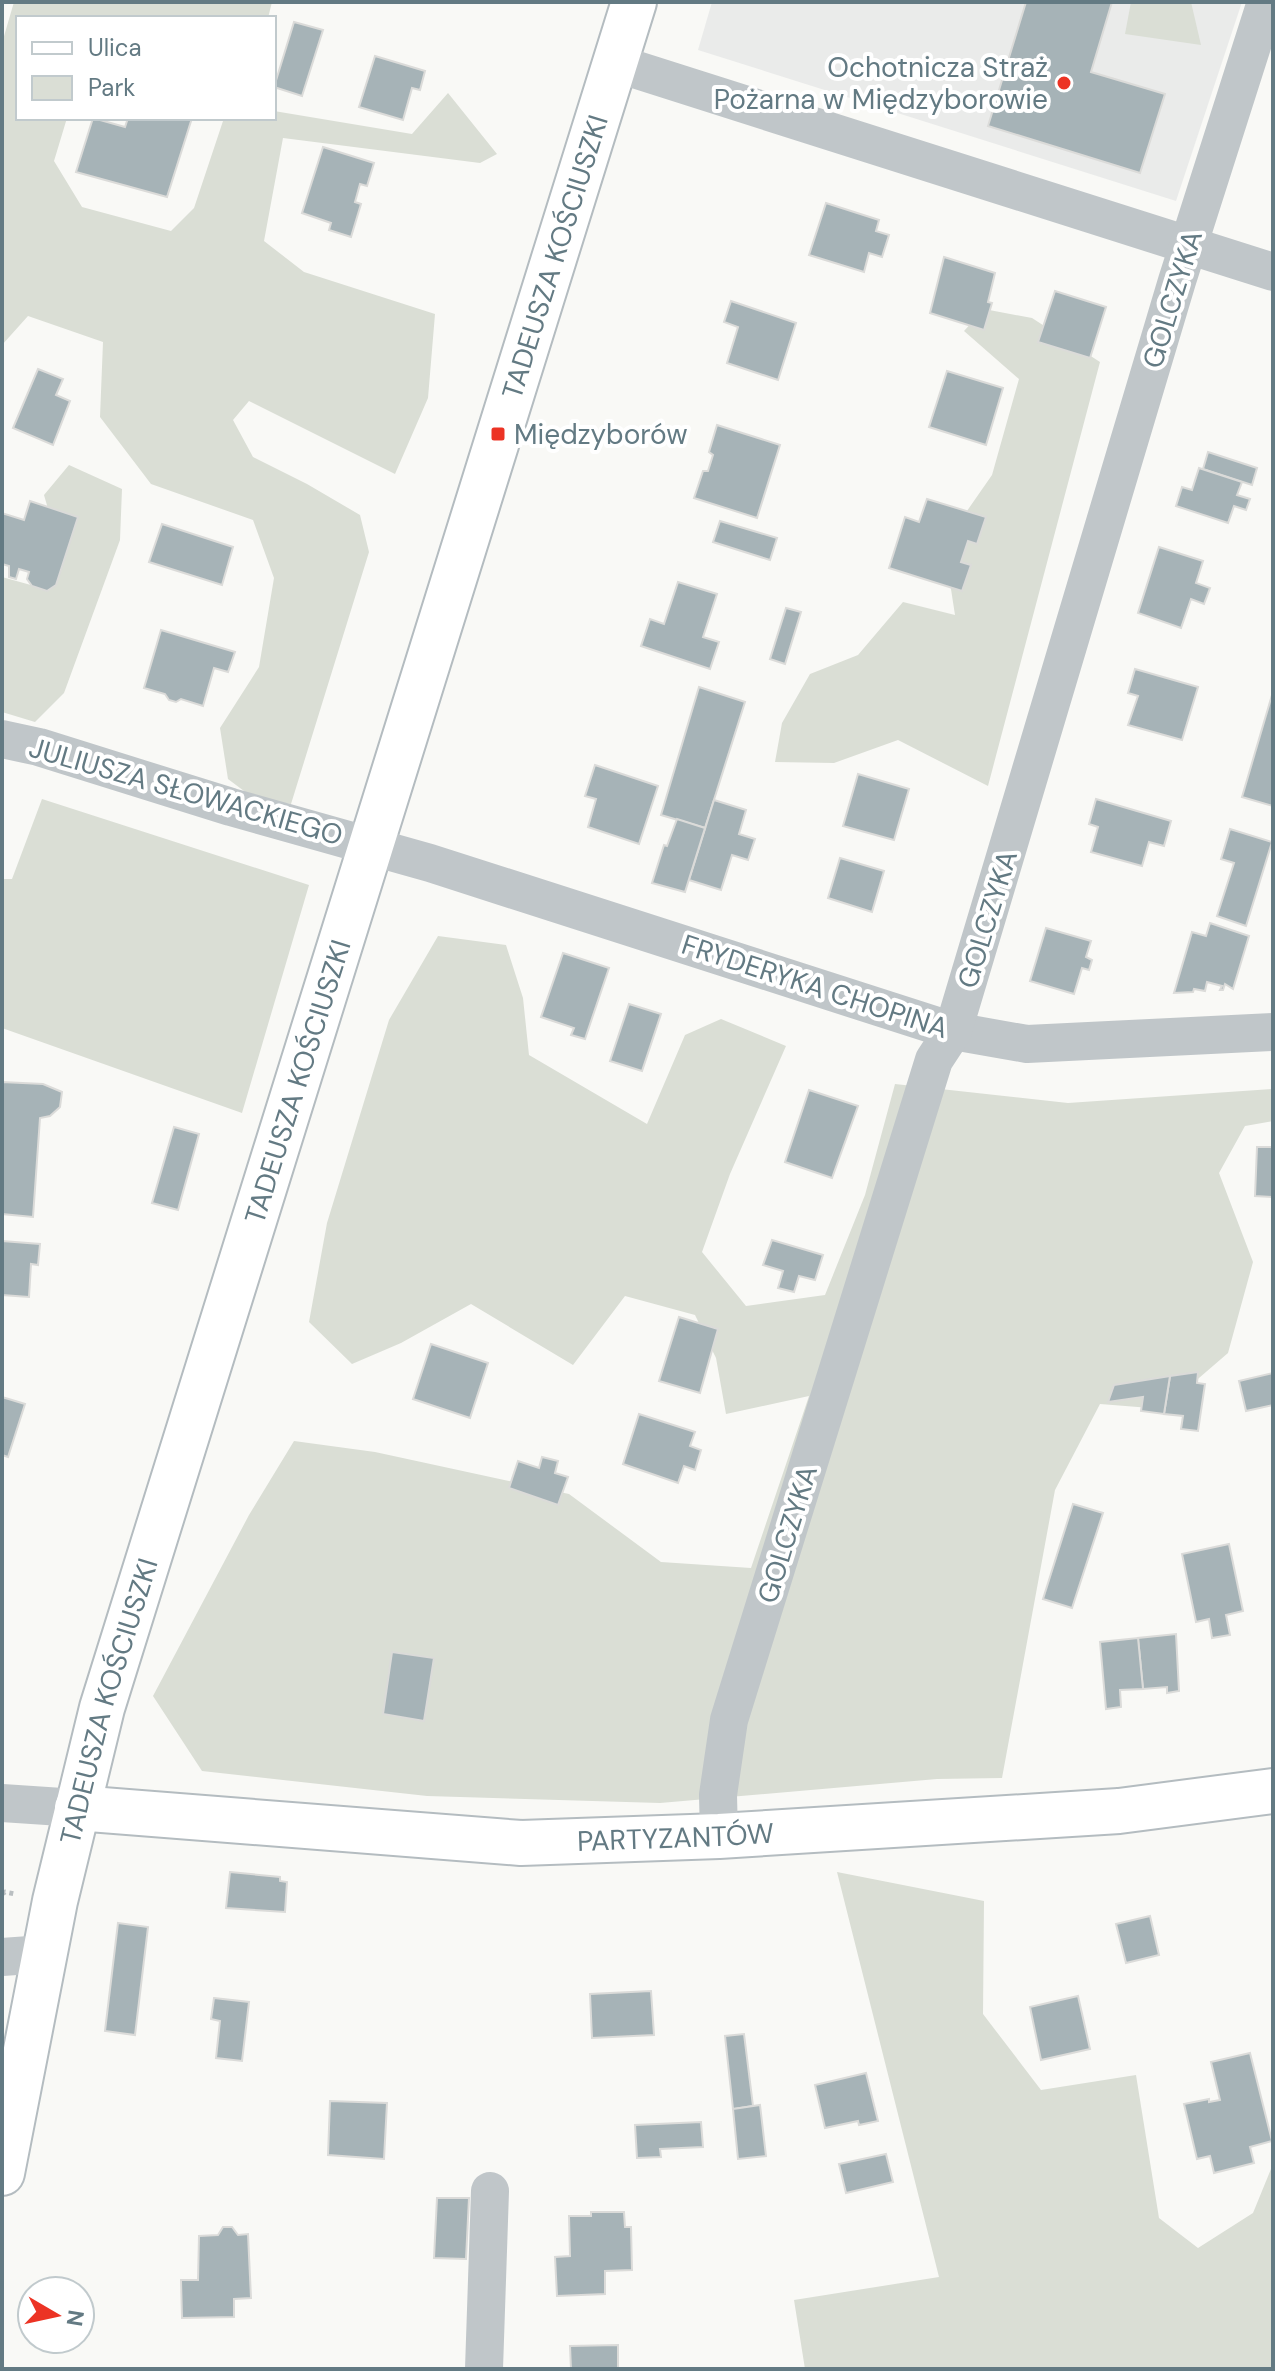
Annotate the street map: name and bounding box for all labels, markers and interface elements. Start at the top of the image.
legend [16,16,276,120]
text: Ulica [88,32,142,63]
place label: Ochotnicza Straż Pożarna w Międzyborowie [714,49,1048,118]
text: Park [88,72,135,103]
marker: Ochotnicza Straż Pożarna w Międzyborowie [1055,74,1073,92]
street label: TADEUSZA KOŚCIUSZKI [493,110,617,403]
street label: GOLCZYKA [1134,226,1211,373]
place label: Międzyborów [514,416,688,453]
marker: Międzyborów [489,425,507,443]
street label: JULIUSZA SŁOWACKIEGO [25,729,347,854]
street label: GOLCZYKA [949,846,1026,993]
street label: FRYDERYKA CHOPINA [677,926,953,1047]
street label: TADEUSZA KOŚCIUSZKI [236,935,359,1228]
street label: GOLCZYKA [749,1461,826,1608]
street label: TADEUSZA KOŚCIUSZKI [52,1554,167,1848]
street label: PARTYZANTÓW [577,1815,775,1860]
north arrow [16,2275,96,2355]
text: N [60,2308,91,2328]

